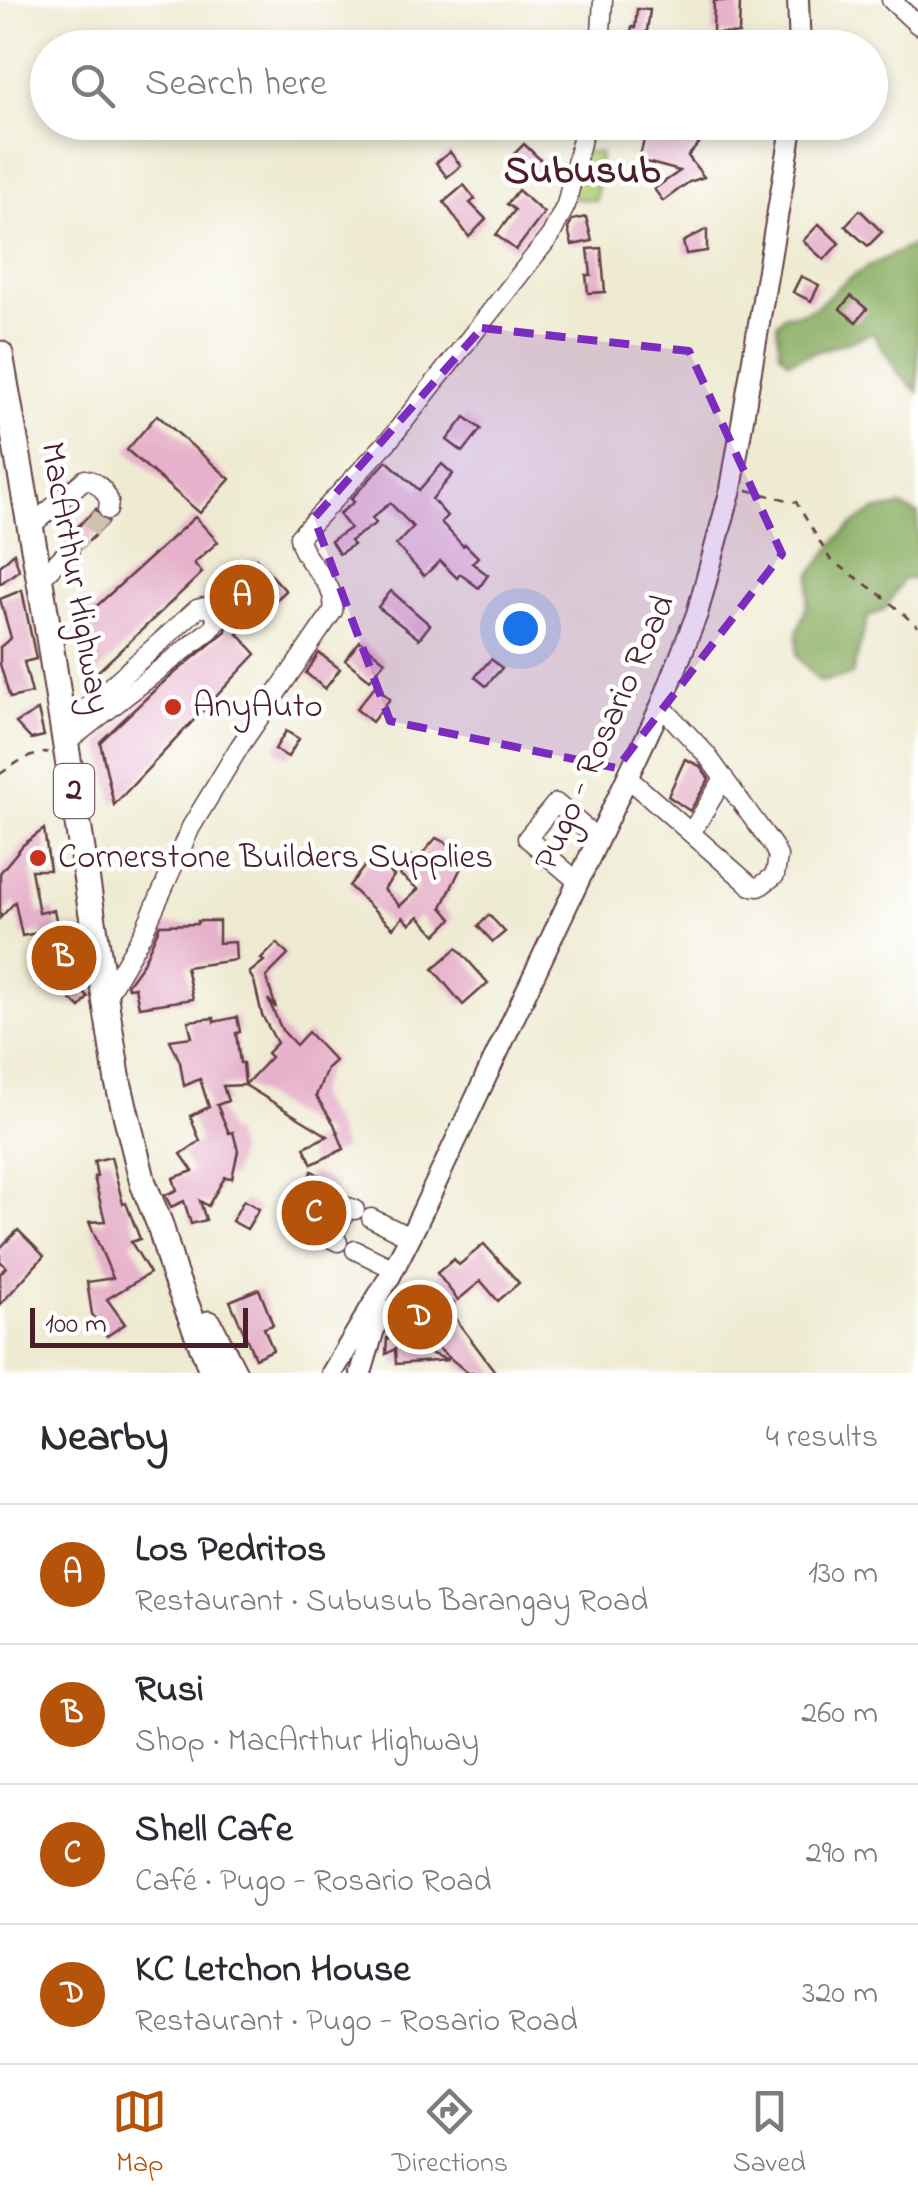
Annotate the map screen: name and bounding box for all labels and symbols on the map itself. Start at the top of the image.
district label: Subusub [504,143,660,202]
street label: MacArthur Highway [25,438,123,718]
pin: A [210,560,274,634]
street label: Pugo - Rosario Road [522,587,690,879]
your location [495,603,546,654]
place label: AnyAuto [193,682,323,733]
marker: AnyAuto [162,696,184,718]
road number: 2 [54,764,94,818]
place label: Cornerstone Builders Supplies [58,833,493,884]
marker: Cornerstone Builders Supplies [27,847,49,869]
pin: B [32,920,96,996]
pin: C [282,1176,346,1250]
pin: D [388,1280,452,1354]
scale bar [30,1303,248,1348]

